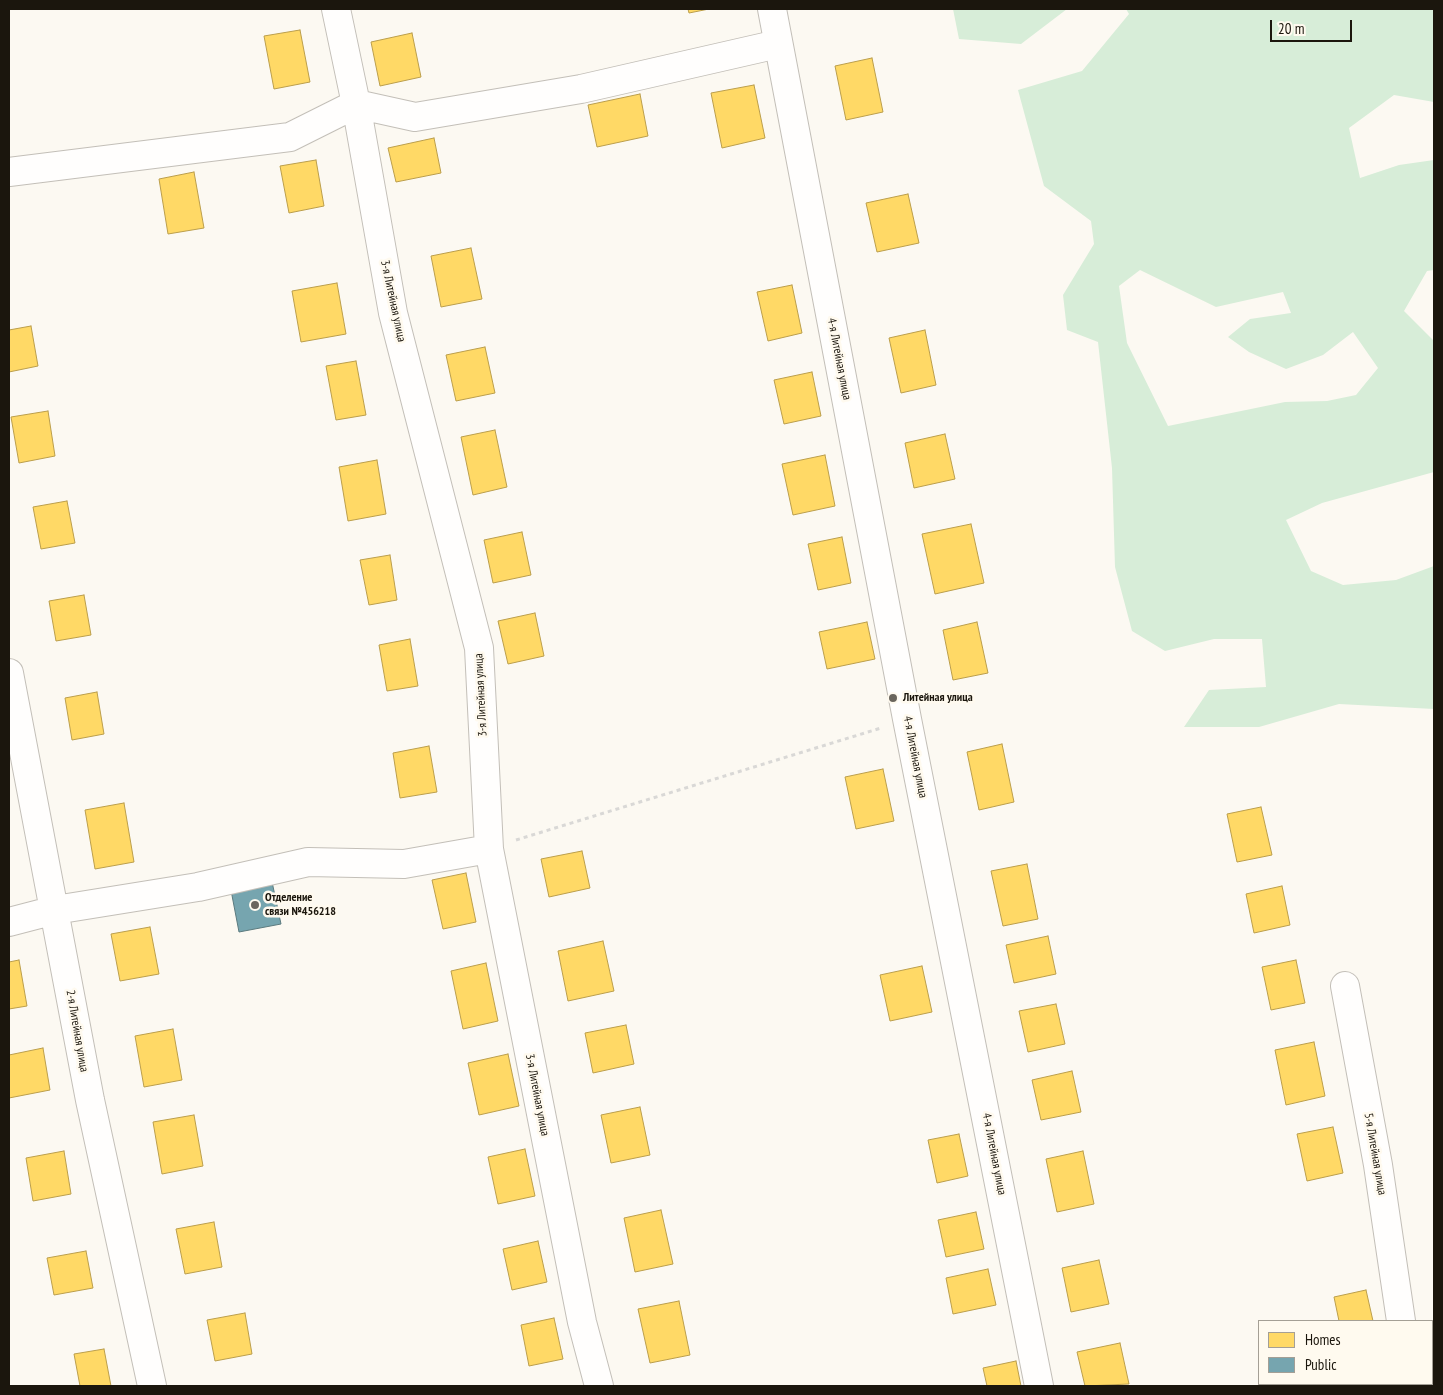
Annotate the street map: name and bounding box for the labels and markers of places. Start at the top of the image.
place label: Литейная улица [903,691,973,705]
marker: Литейная улица [887,692,899,704]
place label: Отделение связи №456218 [265,891,336,919]
marker: Отделение связи №456218 [249,899,261,911]

